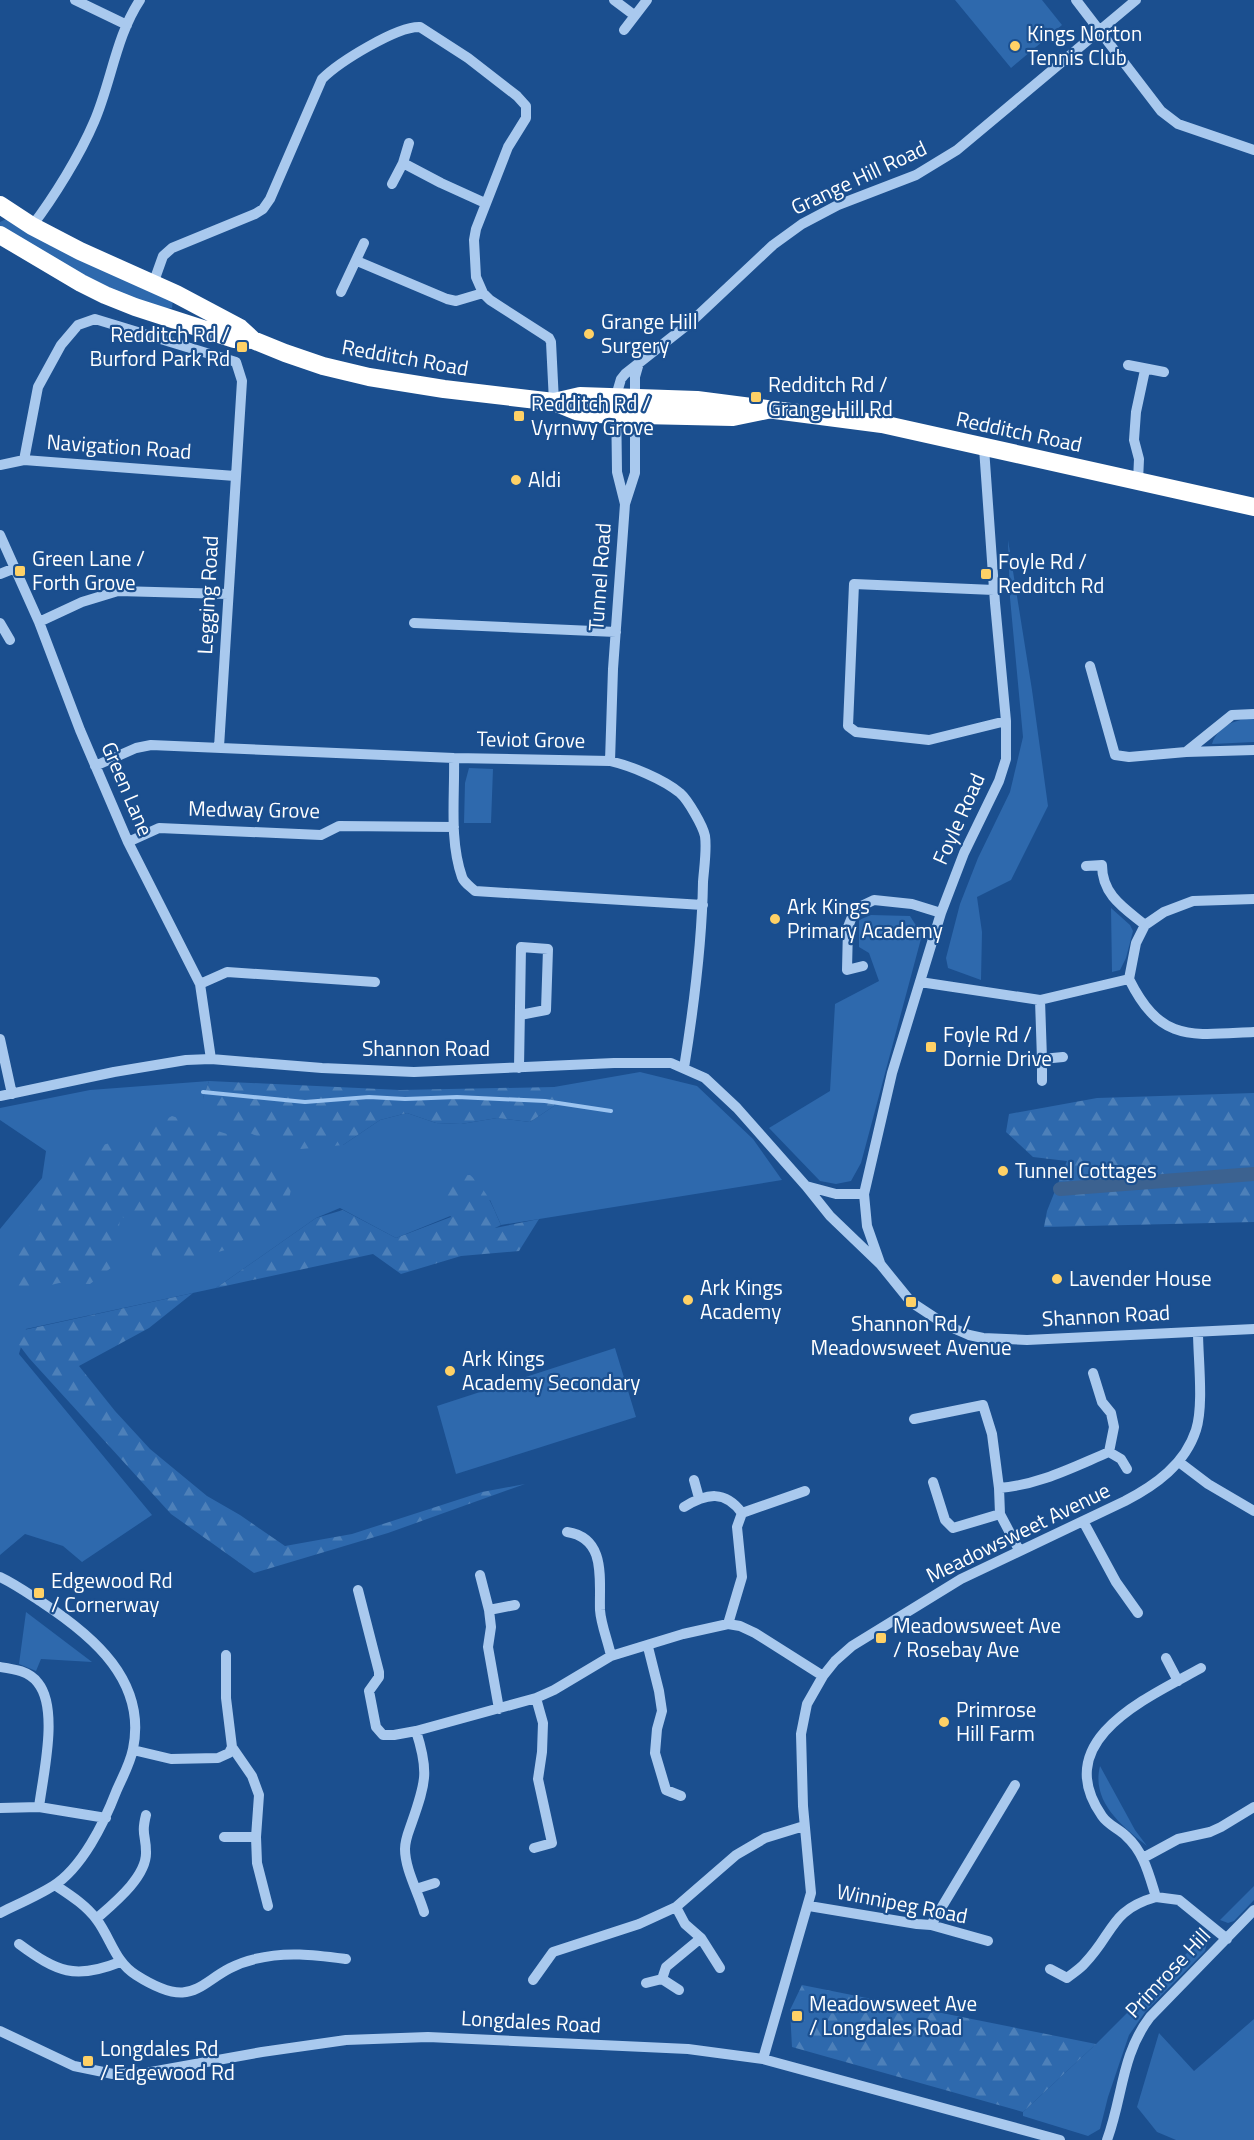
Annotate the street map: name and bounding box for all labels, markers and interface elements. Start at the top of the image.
place label: Kings Norton Tennis Club [1027,17,1142,73]
marker: Kings Norton Tennis Club [1008,39,1022,53]
street label: Grange Hill Road [785,132,932,223]
place label: Grange Hill Surgery [601,305,698,361]
place label: Redditch Rd / Burford Park Rd [89,318,230,374]
marker: Grange Hill Surgery [582,327,596,341]
street label: Redditch Road [339,330,471,384]
marker: Redditch Rd / Burford Park Rd [235,340,249,354]
place label: Redditch Rd / Grange Hill Rd [768,368,893,424]
place label: Redditch Rd / Vyrnwy Grove [531,387,654,443]
marker: Redditch Rd / Grange Hill Rd [749,390,763,404]
street label: Redditch Road [953,402,1085,460]
marker: Redditch Rd / Vyrnwy Grove [512,409,526,423]
street label: Navigation Road [46,425,193,467]
place label: Aldi [528,463,561,495]
marker: Aldi [509,473,523,487]
street label: Tunnel Road [579,522,619,632]
street label: Legging Road [188,535,226,655]
place label: Green Lane / Forth Grove [32,542,145,598]
place label: Foyle Rd / Redditch Rd [998,545,1104,601]
marker: Green Lane / Forth Grove [13,564,27,578]
marker: Foyle Rd / Redditch Rd [979,567,993,581]
street label: Teviot Grove [476,722,586,756]
street label: Green Lane [94,737,162,841]
street label: Foyle Road [924,768,992,870]
street label: Medway Grove [188,792,320,826]
place label: Ark Kings Primary Academy [787,890,943,946]
marker: Ark Kings Primary Academy [768,912,782,926]
place label: Foyle Rd / Dornie Drive [943,1018,1052,1074]
street label: Shannon Road [362,1032,490,1064]
marker: Foyle Rd / Dornie Drive [924,1040,938,1054]
place label: Tunnel Cottages [1015,1154,1157,1186]
marker: Tunnel Cottages [996,1164,1010,1178]
place label: Lavender House [1069,1262,1212,1294]
place label: Ark Kings Academy [700,1271,783,1327]
marker: Lavender House [1050,1272,1064,1286]
marker: Ark Kings Academy [681,1293,695,1307]
marker: Shannon Rd / Meadowsweet Avenue [904,1295,918,1309]
street label: Shannon Road [1041,1296,1171,1334]
place label: Shannon Rd / Meadowsweet Avenue [810,1307,1012,1363]
place label: Ark Kings Academy Secondary [462,1342,640,1398]
marker: Ark Kings Academy Secondary [443,1364,457,1378]
street label: Meadowsweet Avenue [920,1474,1115,1591]
place label: Edgewood Rd / Cornerway [51,1564,173,1620]
marker: Edgewood Rd / Cornerway [32,1586,46,1600]
place label: Meadowsweet Ave / Rosebay Ave [893,1609,1061,1665]
marker: Meadowsweet Ave / Rosebay Ave [874,1631,888,1645]
place label: Primrose Hill Farm [956,1693,1036,1749]
marker: Primrose Hill Farm [937,1715,951,1729]
street label: Winnipeg Road [834,1875,970,1931]
street label: Primrose Hill [1117,1920,1218,2025]
place label: Meadowsweet Ave / Longdales Road [809,1987,977,2043]
street label: Longdales Road [460,2001,602,2041]
marker: Meadowsweet Ave / Longdales Road [790,2009,804,2023]
place label: Longdales Rd / Edgewood Rd [100,2032,235,2088]
marker: Longdales Rd / Edgewood Rd [81,2054,95,2068]

